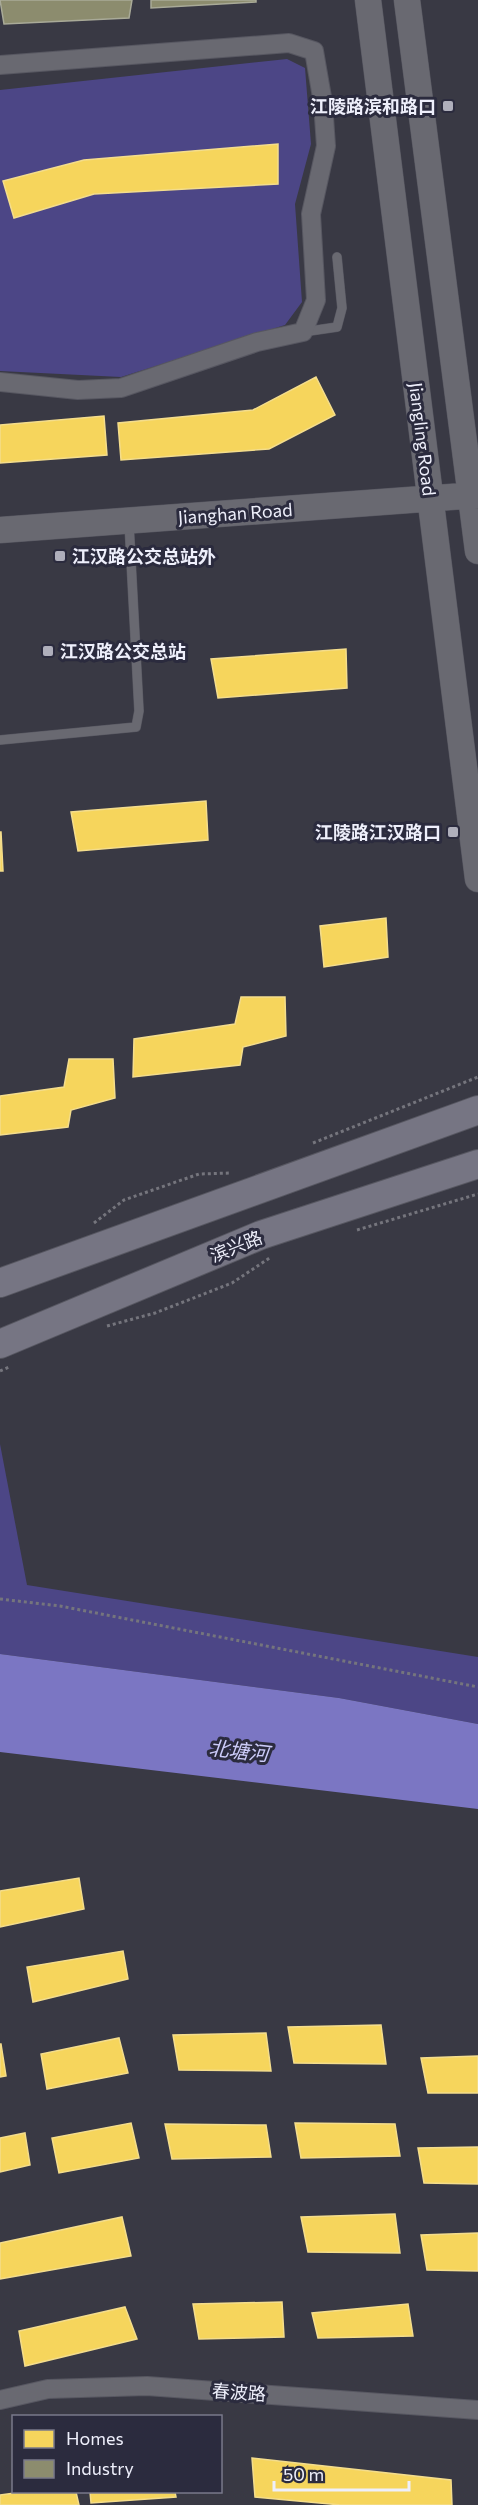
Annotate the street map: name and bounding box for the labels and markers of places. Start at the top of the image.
place label: 江陵路滨和路口 [310,95,436,117]
marker: 江陵路滨和路口 [441,99,455,113]
place label: 江汉路公交总站外 [72,545,216,567]
marker: 江汉路公交总站外 [53,549,67,563]
place label: 江汉路公交总站 [60,640,186,662]
marker: 江汉路公交总站 [41,644,55,658]
place label: 江陵路江汉路口 [315,821,441,843]
marker: 江陵路江汉路口 [446,825,460,839]

